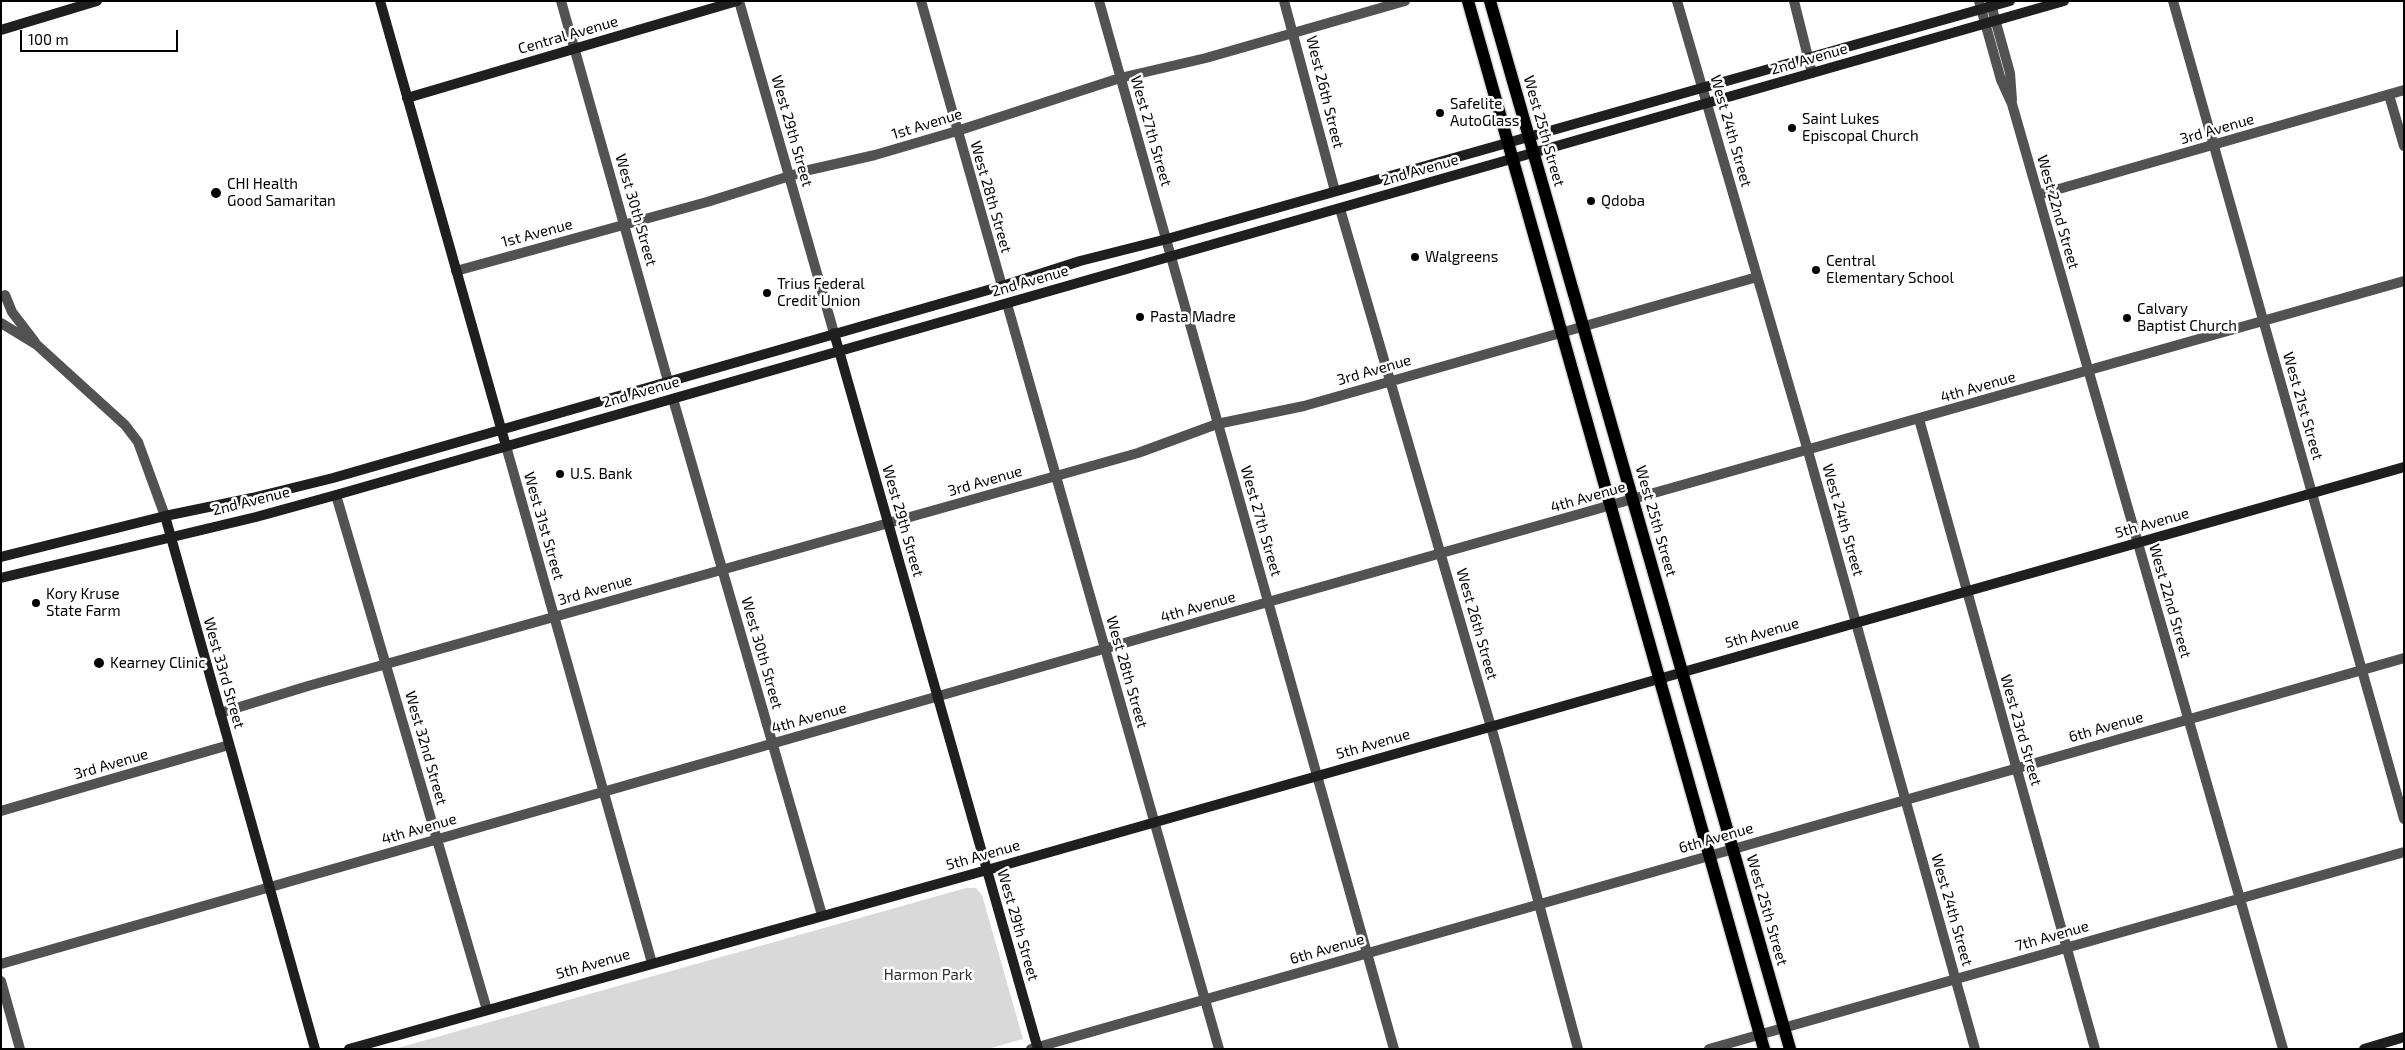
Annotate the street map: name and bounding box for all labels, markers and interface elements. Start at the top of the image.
street label: Central Avenue [516,12,620,58]
scale bar [22,20,180,52]
text: 100 m [28,30,69,48]
street label: West 26th Street [1302,34,1348,150]
street label: 2nd Avenue [1768,39,1850,79]
street label: West 29th Street [767,73,817,189]
street label: West 25th Street [1520,73,1568,189]
street label: West 24th Street [1706,73,1756,189]
street label: West 27th Street [1127,74,1175,188]
place label: Safelite AutoGlass [1450,95,1519,130]
street label: 1st Avenue [890,105,964,143]
marker: Safelite AutoGlass [1434,107,1446,119]
place label: Saint Lukes Episcopal Church [1802,110,1919,145]
street label: 3rd Avenue [2178,110,2256,148]
marker: Saint Lukes Episcopal Church [1786,122,1798,134]
street label: West 28th Street [966,139,1016,255]
street label: 2nd Avenue [1379,150,1461,190]
street label: West 30th Street [611,152,661,268]
street label: West 22nd Street [2033,153,2083,271]
place label: CHI Health Good Samaritan [227,175,336,210]
marker: CHI Health Good Samaritan [209,186,223,200]
place label: Qdoba [1601,192,1645,210]
marker: Qdoba [1585,195,1597,207]
street label: 1st Avenue [499,215,575,251]
place label: Walgreens [1425,248,1498,266]
marker: Walgreens [1409,251,1421,263]
place label: Central Elementary School [1826,252,1954,287]
street label: 2nd Avenue [989,261,1071,301]
marker: Central Elementary School [1810,264,1822,276]
place label: Trius Federal Credit Union [777,275,865,310]
marker: Trius Federal Credit Union [761,287,773,299]
place label: Calvary Baptist Church [2137,300,2237,335]
place label: Pasta Madre [1150,308,1236,326]
marker: Pasta Madre [1134,311,1146,323]
marker: Calvary Baptist Church [2121,312,2133,324]
street label: West 21st Street [2279,350,2327,462]
street label: 3rd Avenue [1335,351,1413,389]
street label: 4th Avenue [1938,368,2018,406]
street label: 2nd Avenue [600,372,682,412]
street label: 3rd Avenue [946,462,1024,500]
street label: West 24th Street [1818,462,1868,578]
street label: West 29th Street [878,463,928,579]
street label: West 25th Street [1632,463,1680,579]
street label: West 27th Street [1237,464,1285,578]
place label: U.S. Bank [570,465,632,483]
marker: U.S. Bank [554,468,566,480]
street label: West 31st Street [520,470,568,582]
street label: 4th Avenue [1548,478,1628,516]
street label: 2nd Avenue [210,483,292,519]
street label: 5th Avenue [2113,504,2191,542]
street label: West 22nd Street [2145,542,2195,660]
street label: West 26th Street [1452,566,1502,682]
street label: 3rd Avenue [556,571,634,609]
place label: Kory Kruse State Farm [46,585,121,620]
street label: 4th Avenue [1158,588,1238,626]
street label: West 30th Street [737,595,787,711]
marker: Kory Kruse State Farm [30,597,42,609]
street label: West 28th Street [1102,614,1152,730]
street label: 5th Avenue [1723,614,1801,652]
street label: West 33rd Street [200,615,248,731]
place label: Kearney Clinic [110,654,205,672]
marker: Kearney Clinic [92,656,106,670]
street label: West 23rd Street [1997,672,2045,788]
street label: West 32nd Street [401,689,451,807]
street label: 4th Avenue [769,699,849,737]
street label: 6th Avenue [2067,708,2145,746]
street label: 5th Avenue [1334,725,1412,763]
street label: 3rd Avenue [72,745,150,783]
street label: 4th Avenue [379,810,459,848]
street label: 6th Avenue [1677,819,1755,857]
street label: 5th Avenue [944,836,1022,874]
street label: West 25th Street [1743,852,1791,968]
street label: West 24th Street [1927,852,1977,968]
street label: West 29th Street [993,867,1043,983]
street label: 7th Avenue [2013,917,2091,955]
street label: 6th Avenue [1288,930,1366,968]
street label: 5th Avenue [554,945,632,983]
park label: Harmon Park [884,966,972,984]

